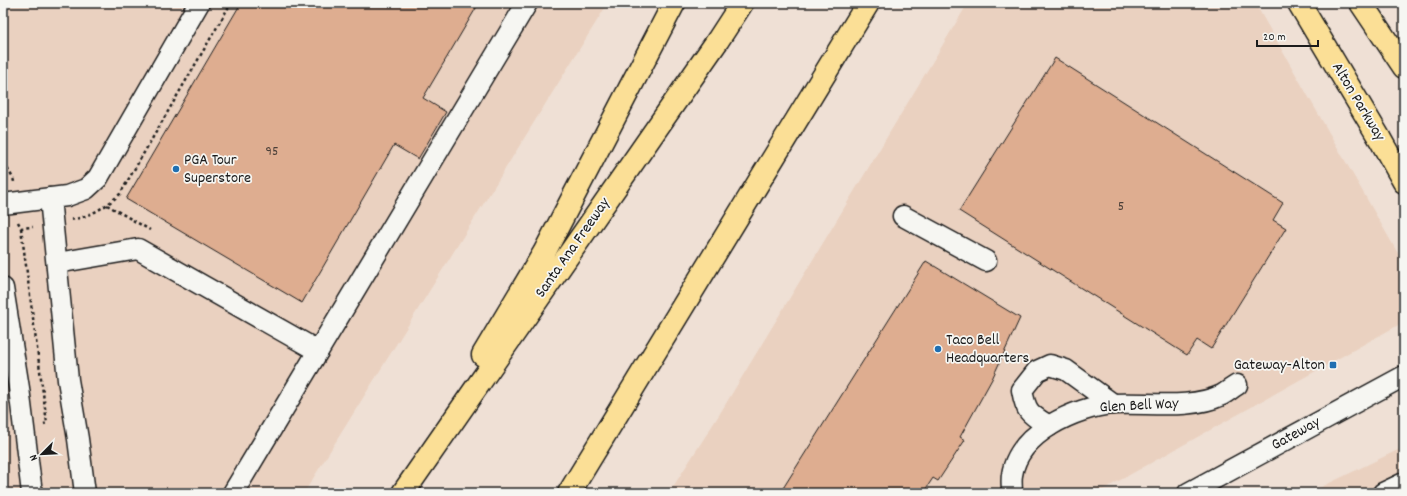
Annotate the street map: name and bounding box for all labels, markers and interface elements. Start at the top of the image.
scale bar [1257,22,1318,48]
text: 20 m [1263,29,1286,46]
street label: Alton Parkway [1325,58,1391,146]
house number: 95 [266,142,278,162]
place label: PGA Tour Superstore [184,149,251,190]
marker: PGA Tour Superstore [171,164,181,174]
street label: Santa Ana Freeway [530,193,616,303]
house number: 5 [1118,197,1124,217]
place label: Taco Bell Headquarters [946,329,1030,370]
marker: Taco Bell Headquarters [933,344,943,354]
place label: Gateway-Alton [1234,354,1325,377]
marker: Gateway-Alton [1328,360,1338,370]
street label: Glen Bell Way [1099,392,1180,420]
street label: Gateway [1267,411,1325,457]
north arrow [22,434,62,474]
text: N [26,451,43,463]

